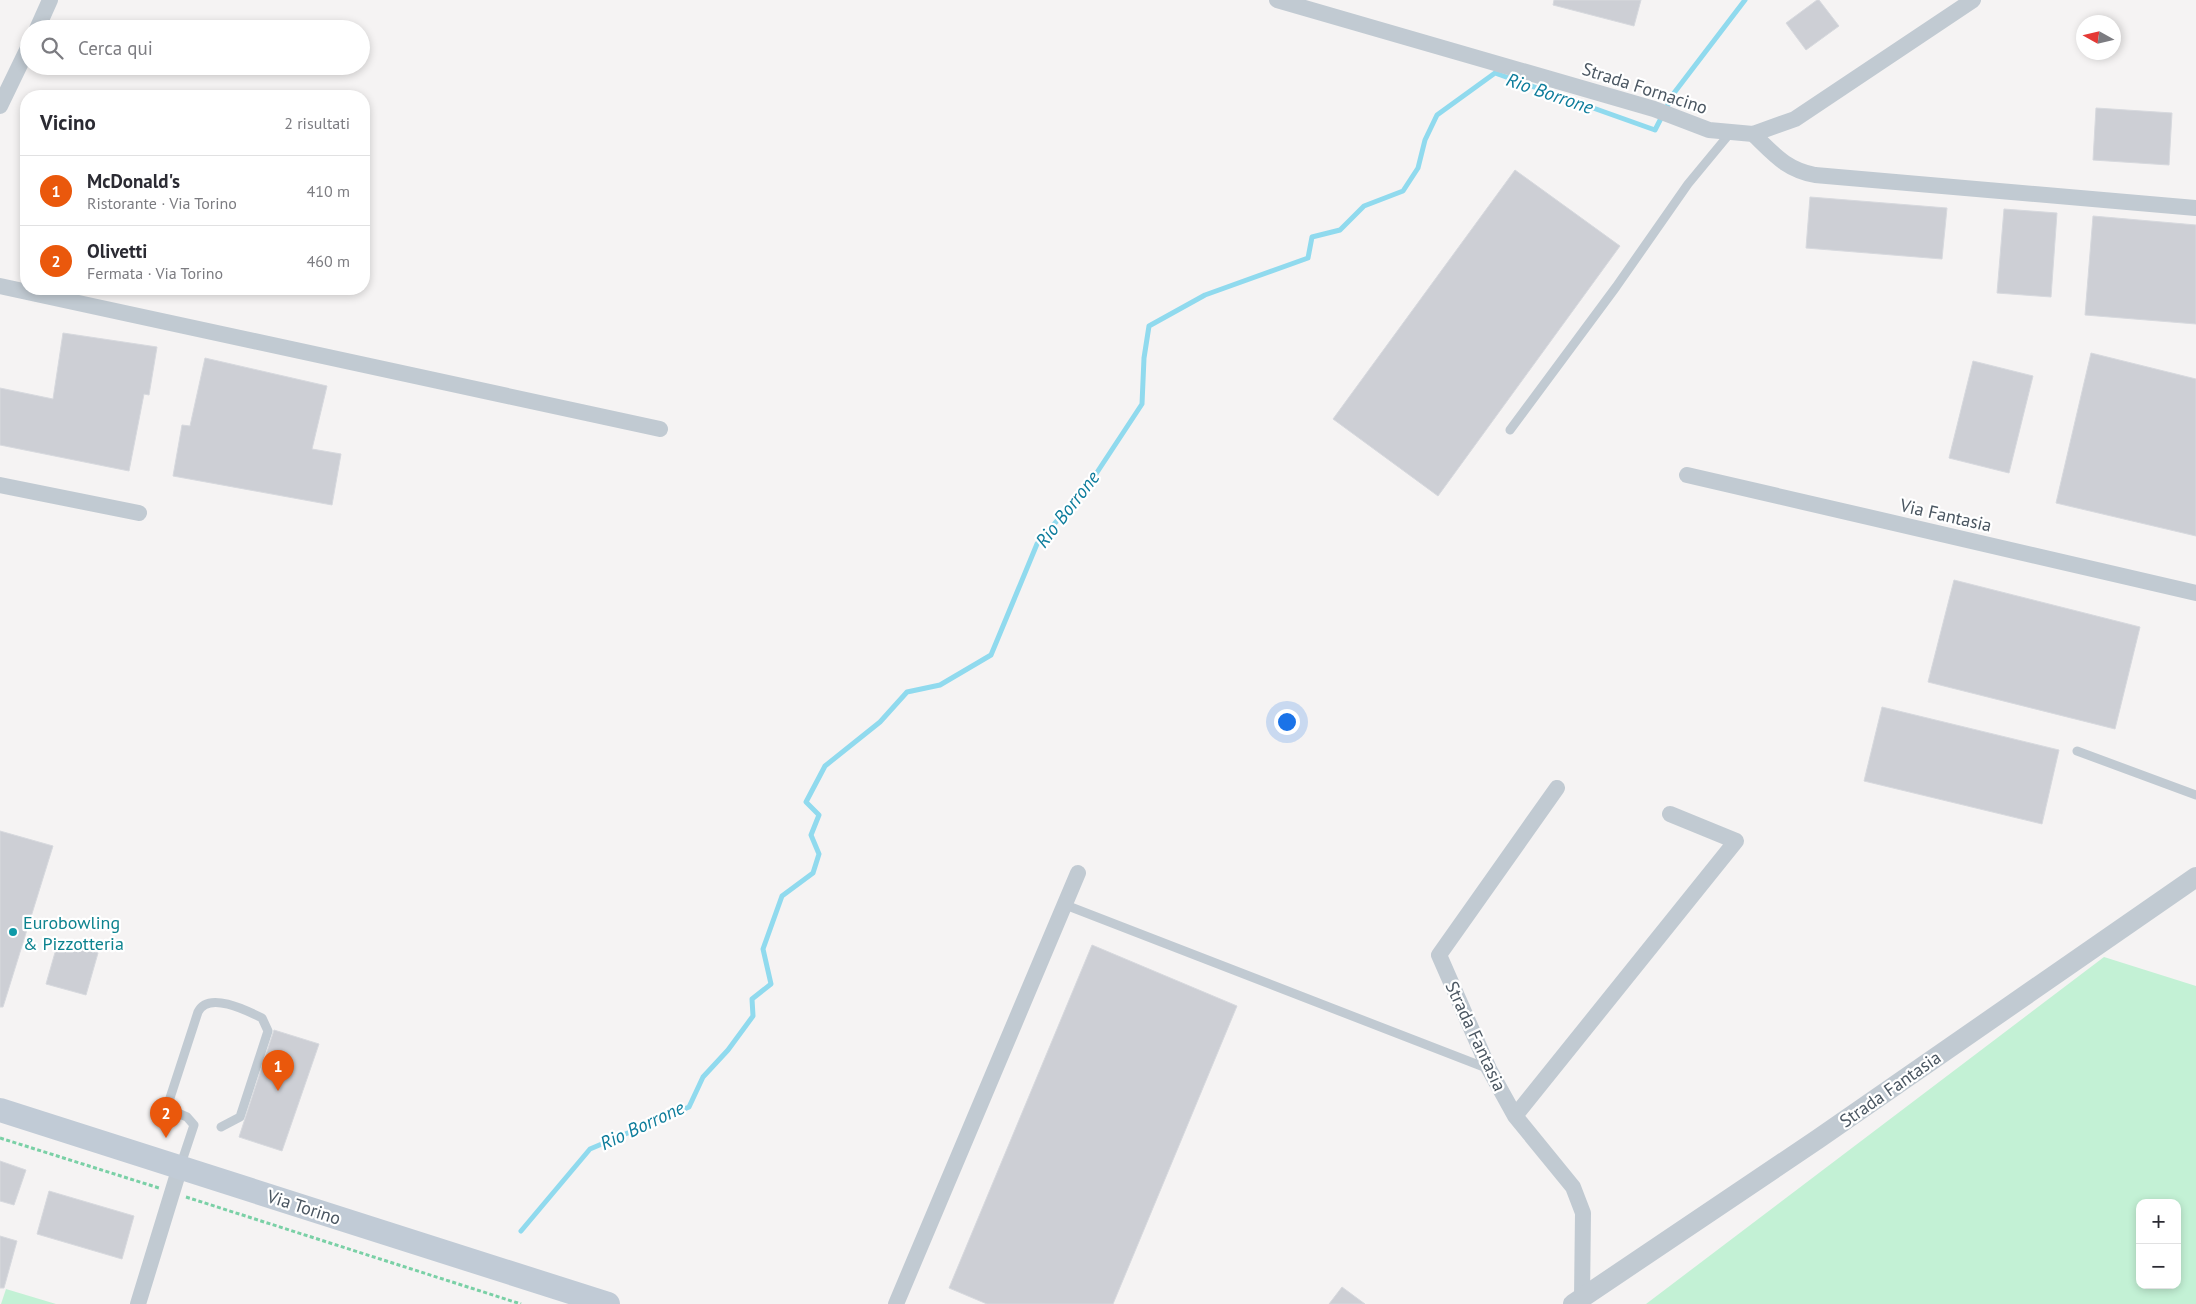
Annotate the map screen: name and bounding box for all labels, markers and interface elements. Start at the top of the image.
north arrow [2076,15,2121,60]
search box [20,20,370,75]
icon: search [38,34,66,62]
text: Cerca qui [78,36,153,60]
street label: Strada Fornacino [1579,57,1711,119]
water label: Rio Borrone [1503,67,1597,119]
text: Vicino [40,109,96,136]
text: 2 risultati [284,113,350,133]
text: McDonald's [87,169,180,193]
text: 1 [51,181,61,201]
text: 410 m [307,181,350,201]
text: Ristorante · Via Torino [87,193,237,213]
text: Olivetti [87,239,147,263]
text: 2 [51,251,61,271]
text: 460 m [307,251,350,271]
text: Fermata · Via Torino [87,263,223,283]
water label: Rio Borrone [1030,466,1104,552]
street label: Via Fantasia [1897,493,1994,537]
your location [1274,709,1300,735]
place label: Eurobowling & Pizzotteria [23,911,124,955]
marker: Eurobowling & Pizzotteria [7,926,19,938]
street label: Strada Fantasia [1441,977,1511,1095]
street label: Strada Fantasia [1835,1046,1945,1132]
pin: 1 [262,1050,294,1091]
water label: Rio Borrone [596,1095,688,1155]
pin: 2 [150,1097,182,1138]
street label: Via Torino [263,1184,344,1230]
map controls [2136,1199,2181,1289]
button: + [2136,1199,2181,1244]
button: − [2136,1244,2181,1289]

